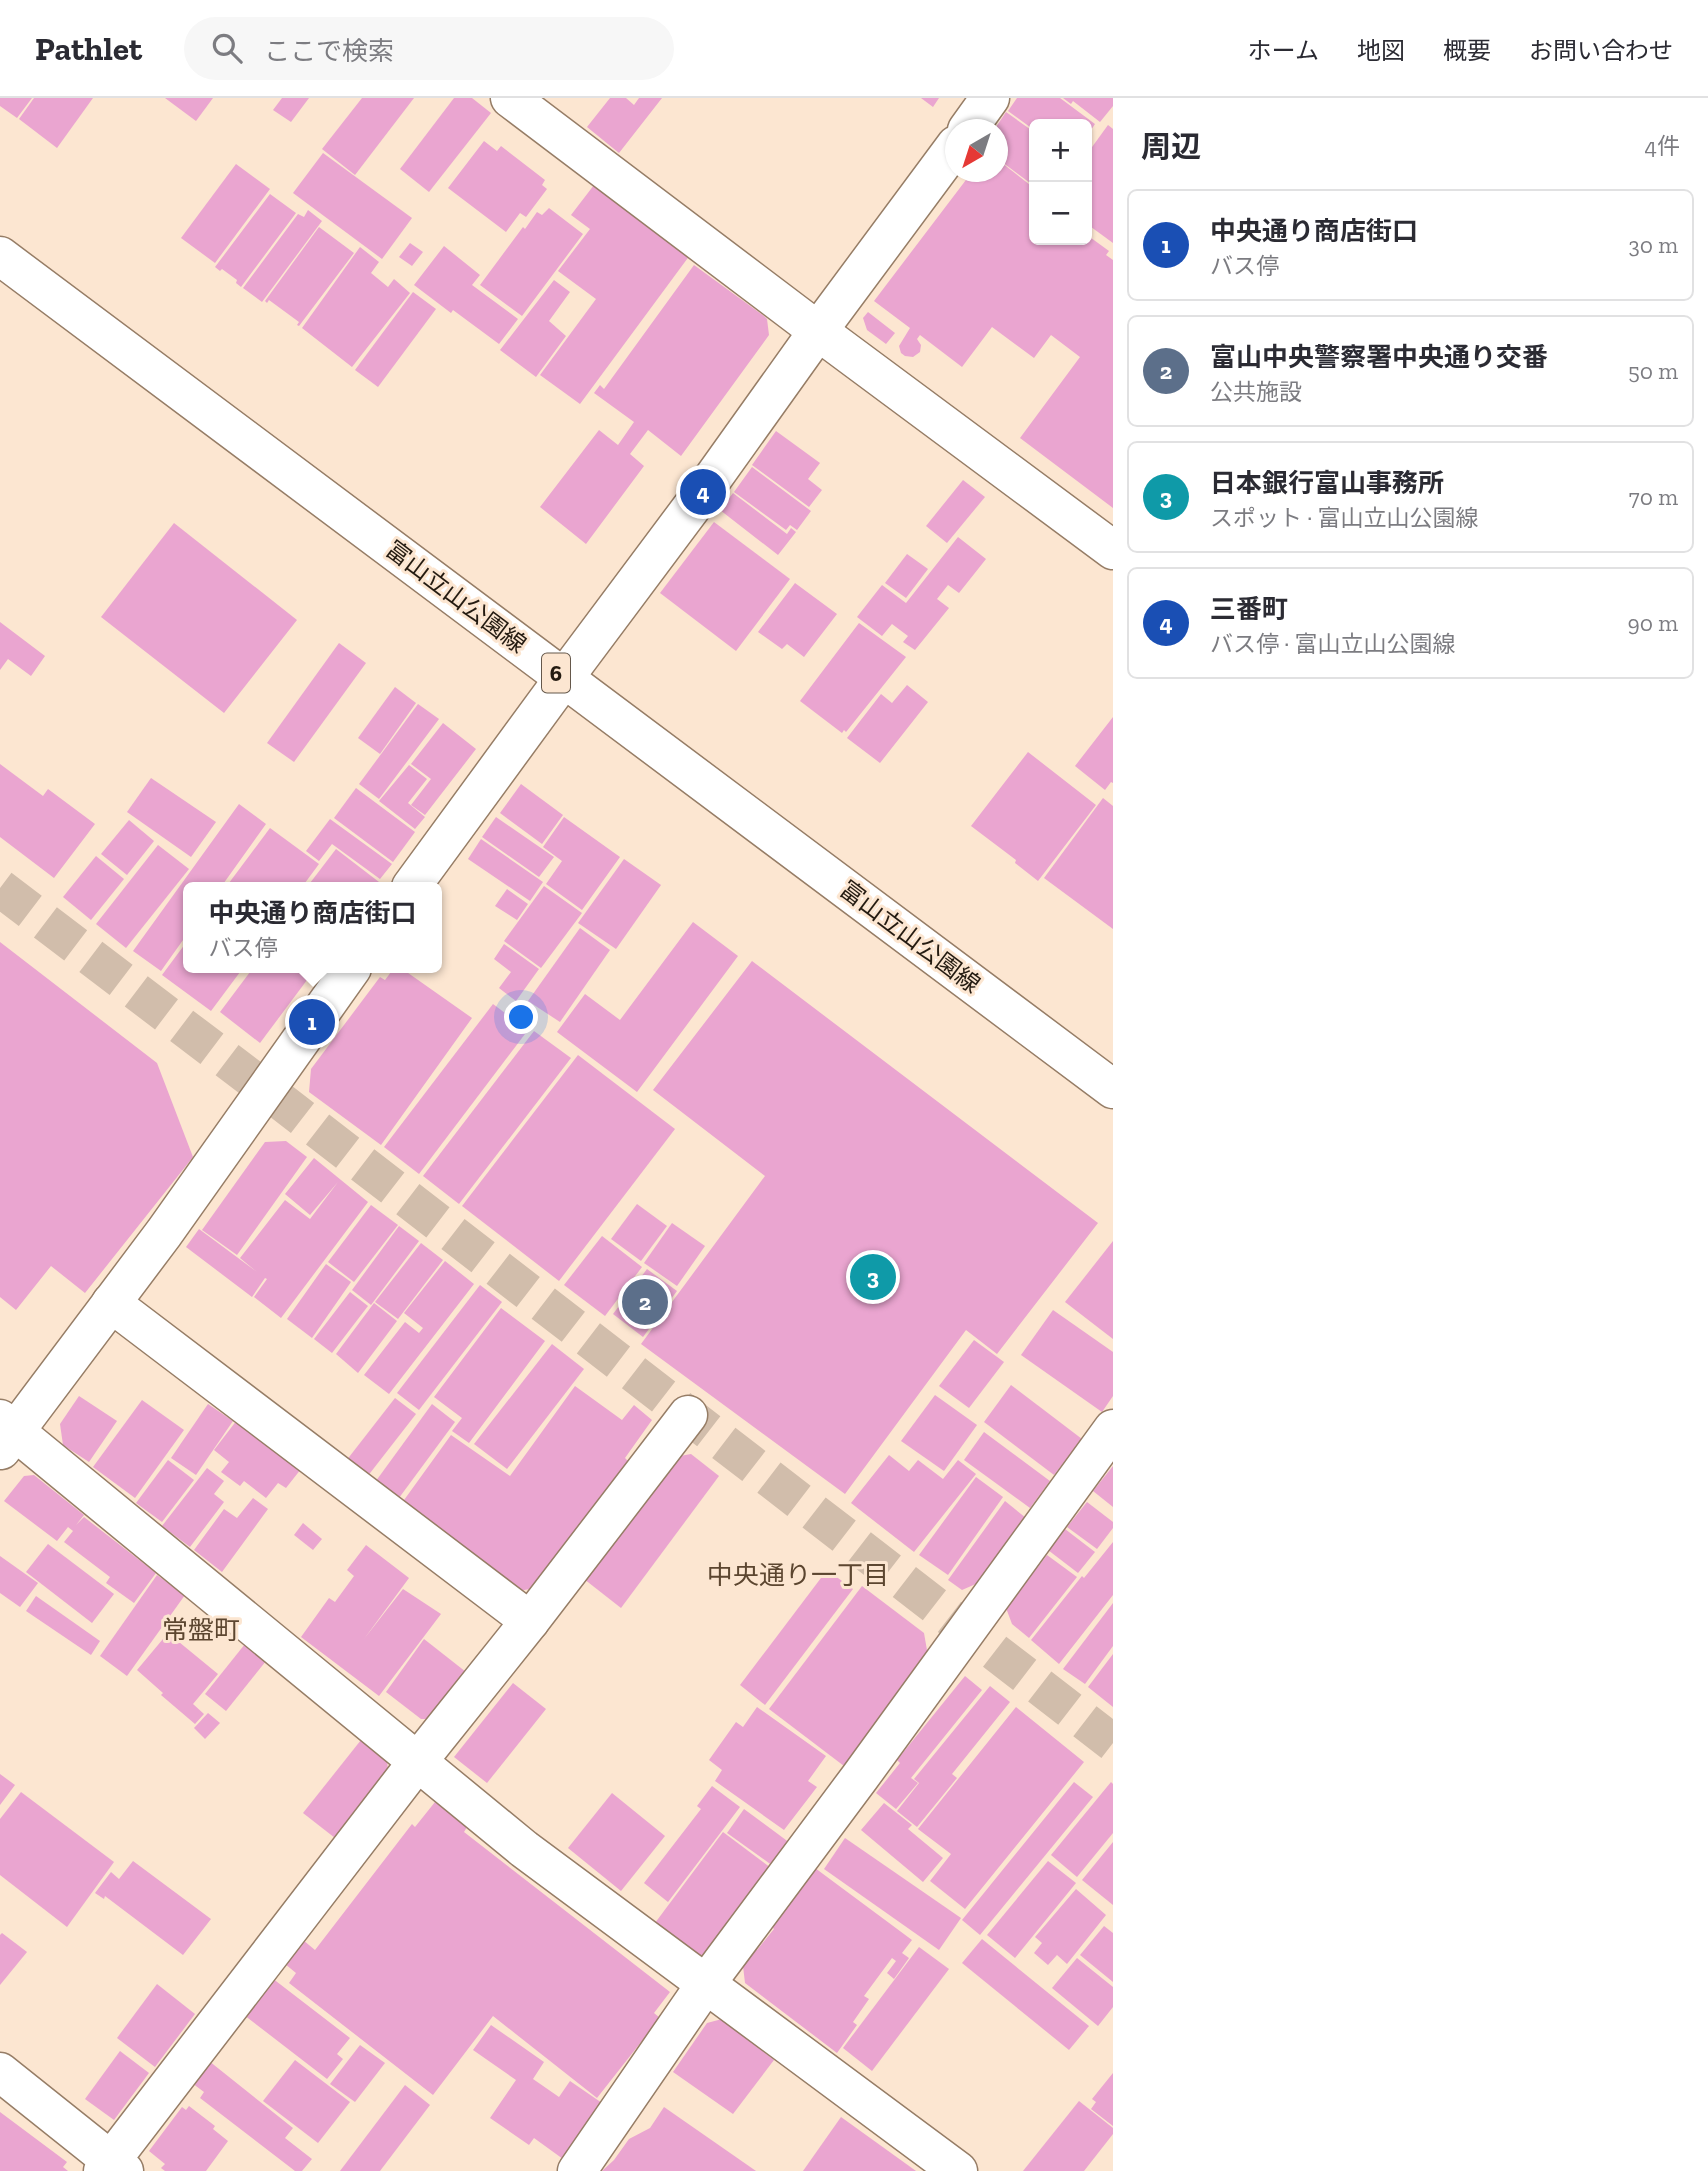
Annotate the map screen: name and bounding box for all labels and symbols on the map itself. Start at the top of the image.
north arrow [945,119,1008,182]
pin: 4 [680,466,726,518]
street label: 富山立山公園線 [380,534,532,659]
road number: 6 [542,653,570,692]
street label: 富山立山公園線 [834,874,986,999]
pin: 1 [289,996,335,1048]
your location [504,1000,538,1034]
pin: 3 [850,1251,896,1303]
pin: 2 [622,1276,668,1328]
district label: 中央通り一丁目 [707,1559,889,1591]
district label: 常盤町 [162,1614,240,1646]

